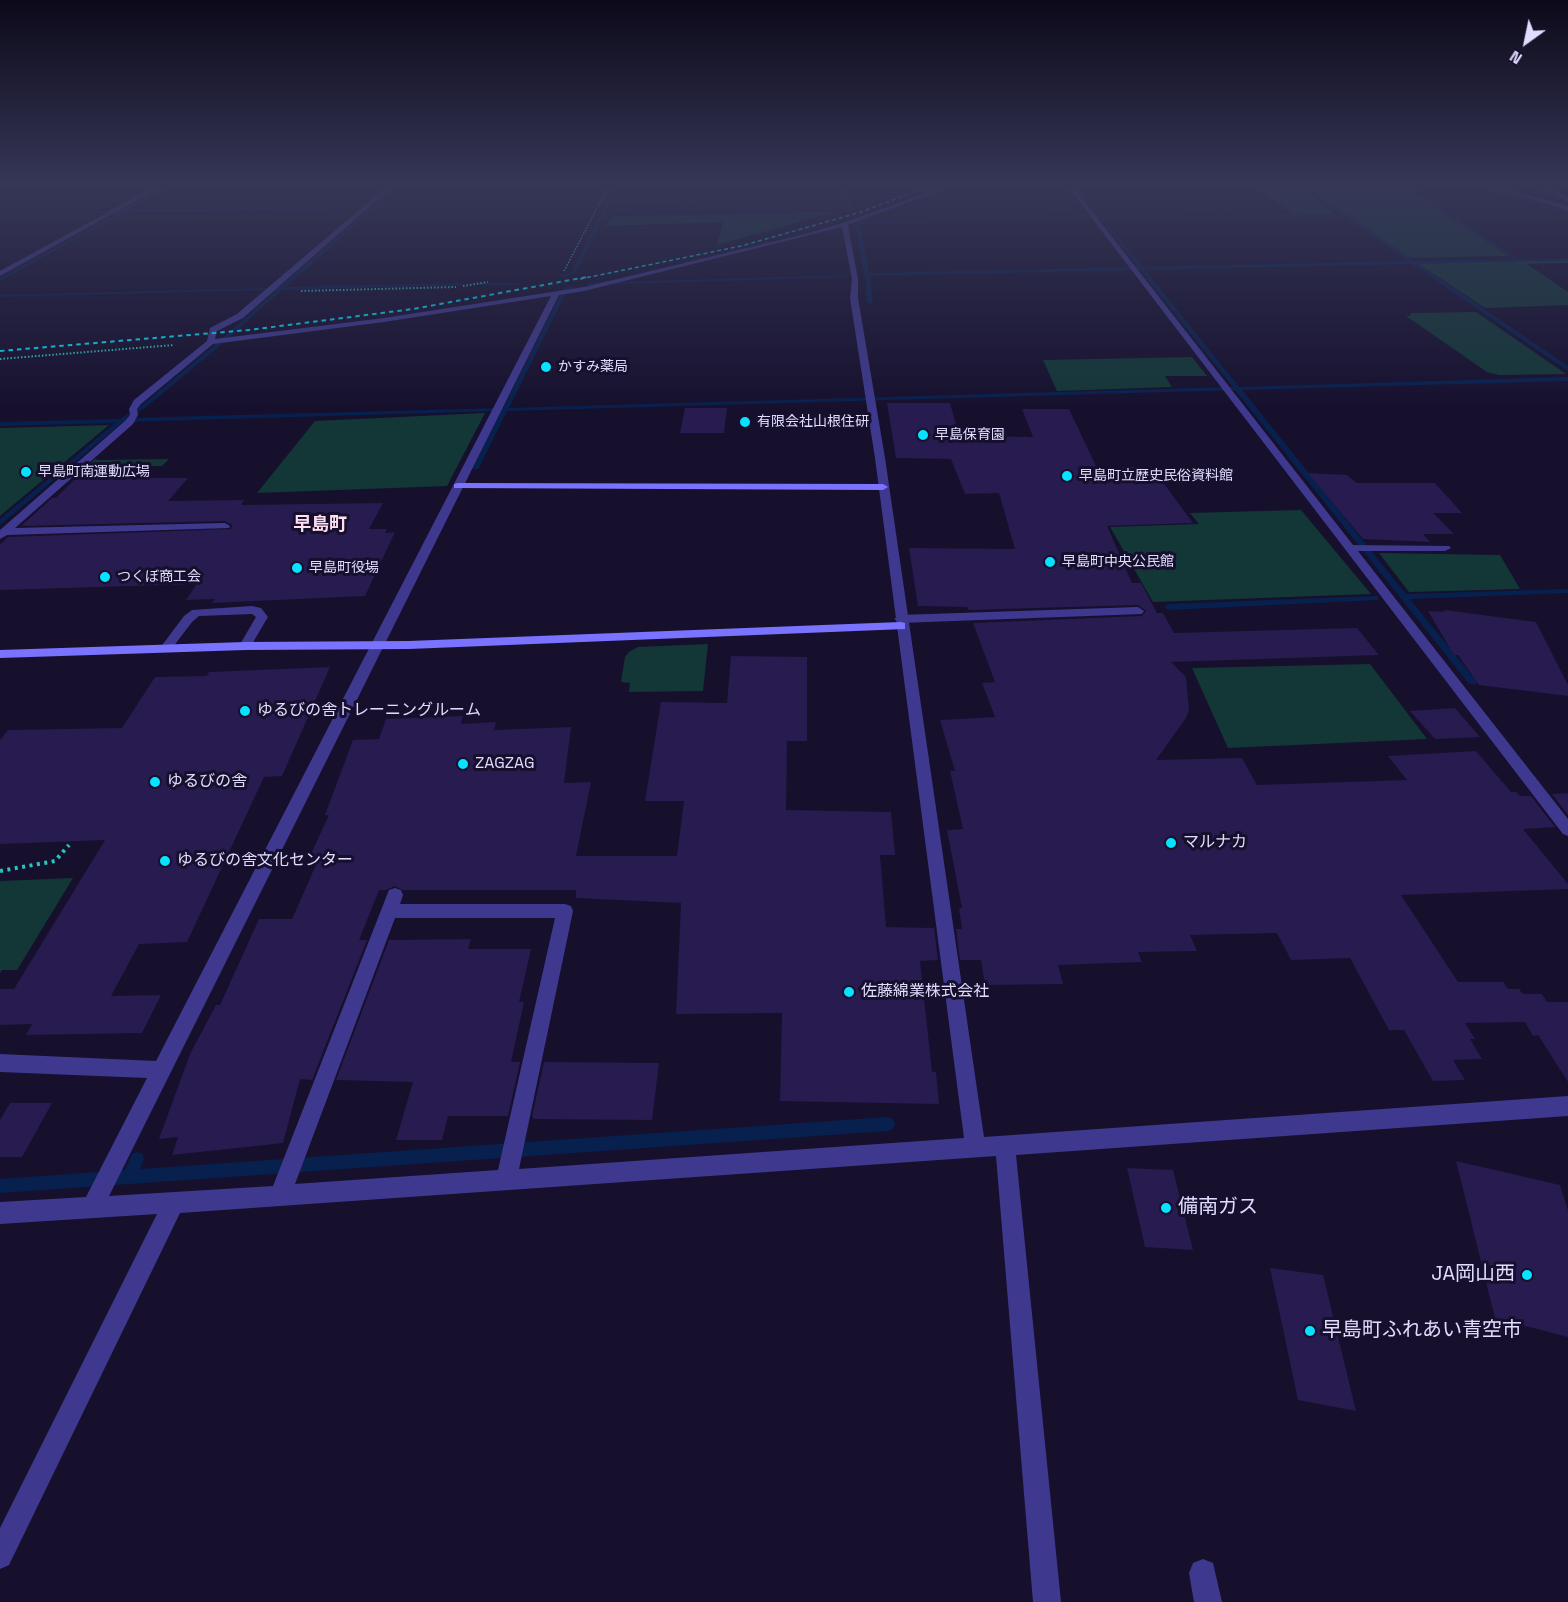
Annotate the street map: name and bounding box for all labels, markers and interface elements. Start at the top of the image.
north arrow [1496,12,1556,72]
text: N [1506,46,1526,69]
place label: かすみ薬局 [558,359,628,375]
marker: かすみ薬局 [539,360,553,374]
place label: 有限会社山根住研 [757,414,869,430]
marker: 有限会社山根住研 [738,415,752,429]
place label: 早島保育園 [935,427,1005,443]
marker: 早島保育園 [916,428,930,442]
place label: 早島町南運動広場 [38,464,150,480]
marker: 早島町南運動広場 [19,465,33,479]
place label: 早島町立歴史民俗資料館 [1079,468,1233,484]
marker: 早島町立歴史民俗資料館 [1060,469,1074,483]
district label: 早島町 [293,514,347,536]
place label: 早島町中央公民館 [1062,554,1174,570]
marker: 早島町中央公民館 [1043,555,1057,569]
place label: 早島町役場 [309,560,379,576]
marker: 早島町役場 [290,561,304,575]
place label: つくぼ商工会 [117,569,201,585]
marker: つくぼ商工会 [98,570,112,584]
place label: ゆるびの舎トレーニングルーム [257,701,481,721]
marker: ゆるびの舎トレーニングルーム [238,704,252,718]
place label: ZAGZAG [475,754,534,774]
marker: ZAGZAG [456,757,470,771]
place label: ゆるびの舎 [167,772,247,792]
marker: ゆるびの舎 [148,775,162,789]
place label: マルナカ [1183,833,1247,853]
marker: マルナカ [1164,836,1178,850]
place label: ゆるびの舎文化センター [177,851,353,871]
marker: ゆるびの舎文化センター [158,854,172,868]
place label: 佐藤綿業株式会社 [861,982,989,1002]
marker: 佐藤綿業株式会社 [842,985,856,999]
place label: 備南ガス [1178,1196,1258,1220]
marker: 備南ガス [1159,1201,1173,1215]
place label: JA岡山西 [1431,1263,1515,1287]
marker: JA岡山西 [1520,1268,1534,1282]
place label: 早島町ふれあい青空市 [1322,1319,1522,1343]
marker: 早島町ふれあい青空市 [1303,1324,1317,1338]

